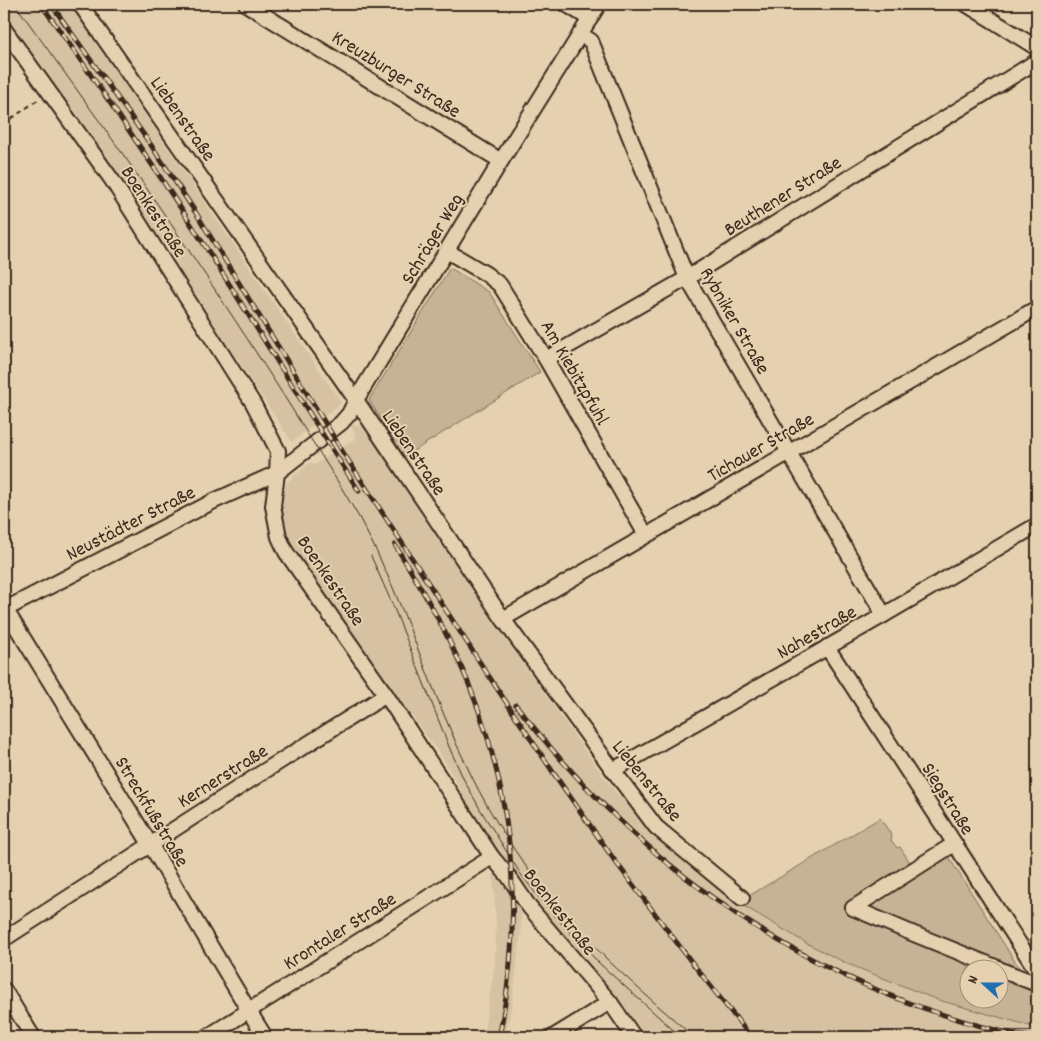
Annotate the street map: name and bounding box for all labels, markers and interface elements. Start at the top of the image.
street label: Kreuzburger Straße [326,25,465,127]
street label: Liebenstraße [142,71,221,168]
street label: Beuthener Straße [720,150,848,245]
street label: Boenkestraße [112,161,193,264]
street label: Schräger Weg [395,189,472,290]
street label: Rybniker Straße [691,263,776,381]
street label: Am Kiebitzpfuhl [532,316,615,431]
street label: Liebenstraße [373,405,452,502]
street label: Tichauer Straße [703,407,820,490]
street label: Neustädter Straße [62,480,201,569]
street label: Boenkestraße [289,531,370,633]
street label: Nahestraße [772,599,863,668]
street label: Liebenstraße [604,735,688,829]
street label: Kernerstraße [173,739,274,816]
street label: Streckfußstraße [106,752,195,873]
street label: Siegstraße [913,758,980,841]
street label: Boenkestraße [515,863,602,963]
street label: Krontaler Straße [279,887,403,978]
north arrow [958,958,1008,1008]
text: N [963,973,984,987]

